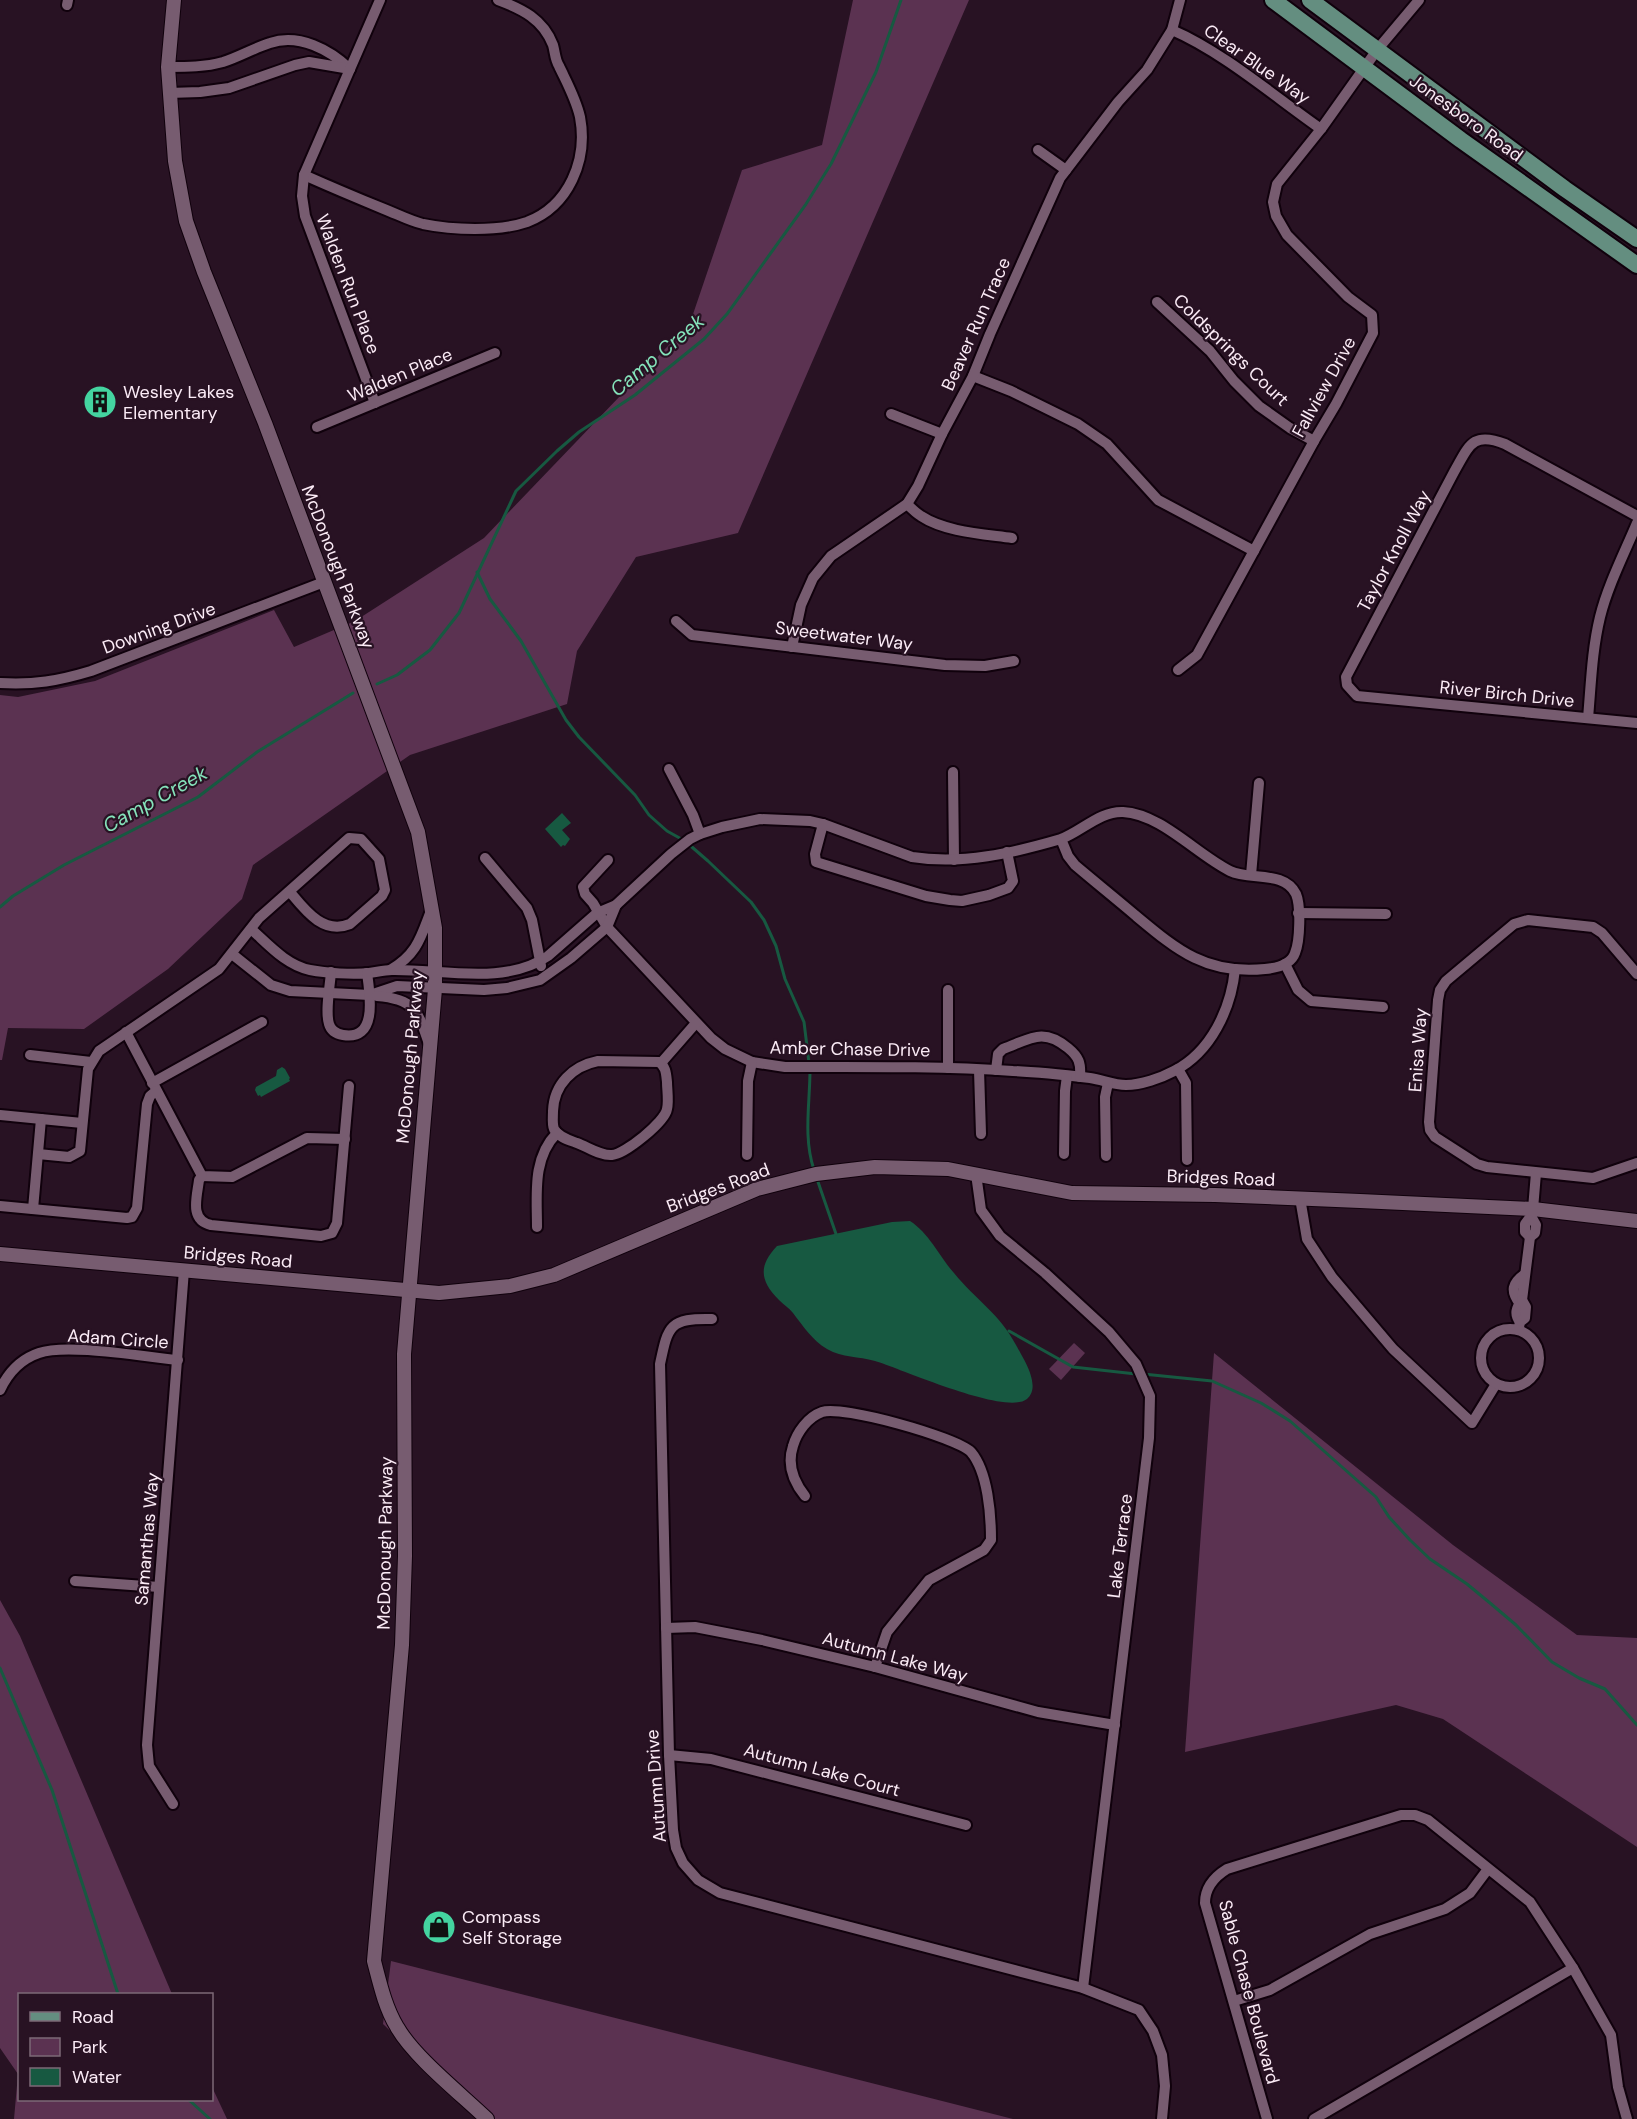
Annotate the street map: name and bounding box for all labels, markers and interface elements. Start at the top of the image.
street label: Clear Blue Way [1199,18,1315,110]
street label: Jonesboro Road [1404,69,1528,167]
street label: Walden Run Place [310,211,386,357]
street label: Beaver Run Trace [936,254,1016,394]
street label: Coldsprings Court [1168,289,1294,411]
water label: Camp Creek [604,307,710,402]
street label: Fallview Drive [1286,332,1362,442]
street label: Walden Place [344,342,456,408]
place label: Wesley Lakes Elementary [123,380,234,425]
building icon: Wesley Lakes Elementary [82,384,118,420]
street label: McDonough Parkway [296,482,380,652]
street label: Taylor Knoll Way [1352,486,1436,616]
street label: Downing Drive [99,596,219,660]
street label: Sweetwater Way [774,616,914,656]
street label: River Birch Drive [1438,675,1576,713]
water label: Camp Creek [98,759,213,838]
street label: McDonough Parkway [390,970,430,1144]
street label: Enisa Way [1403,1007,1433,1093]
street label: Amber Chase Drive [769,1036,931,1062]
street label: Bridges Road [663,1157,773,1219]
street label: Bridges Road [1166,1164,1276,1192]
street label: Bridges Road [183,1240,293,1274]
street label: Adam Circle [67,1323,169,1355]
street label: McDonough Parkway [371,1456,399,1630]
street label: Samanthas Way [129,1471,165,1607]
street label: Lake Terrace [1102,1492,1138,1600]
street label: Autumn Lake Way [820,1626,970,1688]
street label: Autumn Drive [640,1729,672,1843]
street label: Autumn Lake Court [741,1738,903,1802]
street label: Sable Chase Boulevard [1213,1897,1285,2087]
place label: Compass Self Storage [462,1905,562,1950]
shop icon: Compass Self Storage [421,1909,457,1945]
legend [18,1993,213,2101]
text: Road [72,2005,114,2029]
text: Park [72,2035,108,2059]
text: Water [72,2065,122,2089]

